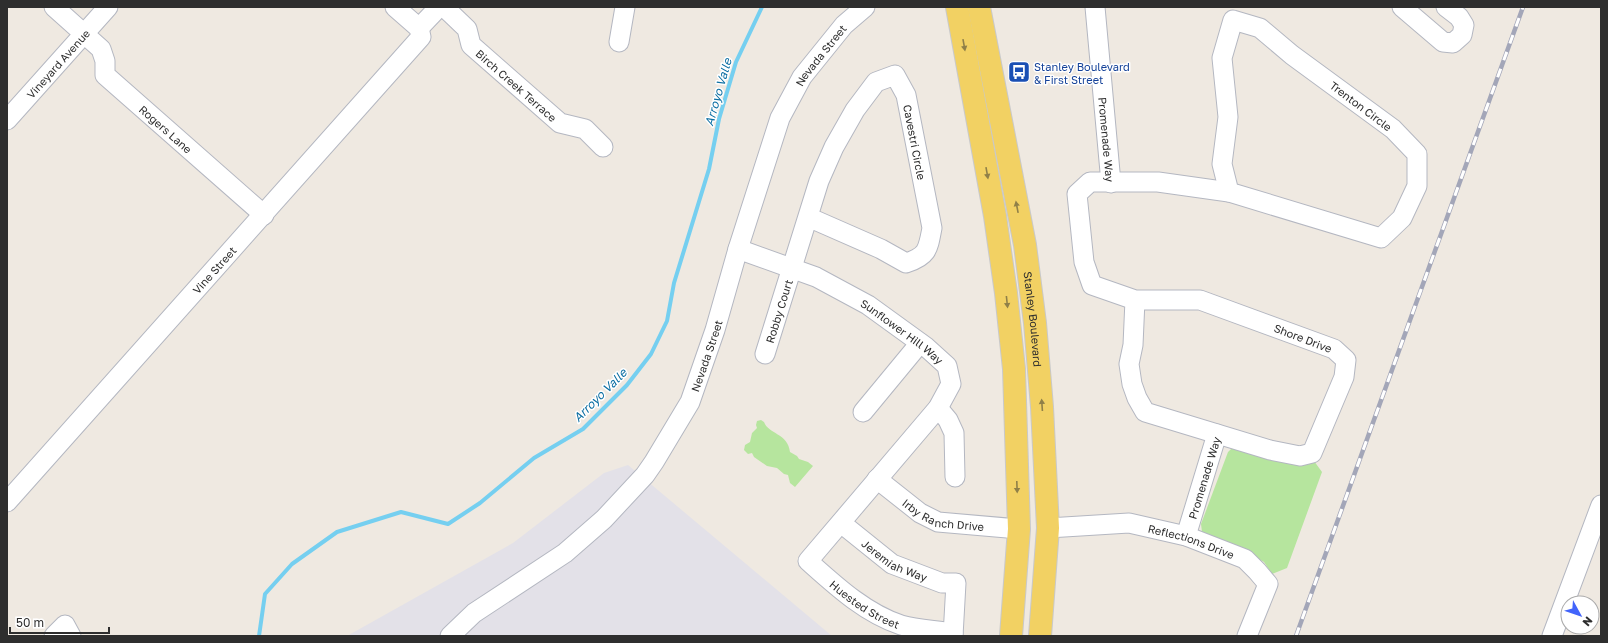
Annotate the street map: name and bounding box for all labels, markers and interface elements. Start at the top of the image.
street label: Nevada Street [792,22,849,88]
street label: Vineyard Avenue [24,26,92,100]
one-way arrow [961,39,967,51]
street label: Birch Creek Terrace [474,46,560,124]
water label: Arroyo Valle [701,56,735,127]
bus stop icon: Stanley Boulevard & First Street [1006,59,1032,85]
place label: Stanley Boulevard & First Street [1034,60,1130,86]
street label: Trenton Circle [1328,79,1394,133]
street label: Promenade Way [1097,96,1117,183]
street label: Rogers Lane [137,102,195,155]
street label: Cavestri Circle [901,103,929,181]
one-way arrow [985,167,991,179]
one-way arrow [1014,201,1020,213]
street label: Vine Street [189,243,238,296]
street label: Stanley Boulevard [1022,271,1045,367]
street label: Robby Court [762,278,794,344]
street label: Sunflower Hill Way [859,296,946,366]
one-way arrow [1003,296,1010,308]
street label: Nevada Street [688,318,724,393]
street label: Shore Drive [1272,321,1334,355]
water label: Arroyo Valle [570,364,631,425]
one-way arrow [1038,399,1045,411]
street label: Promenade Way [1185,435,1222,520]
one-way arrow [1014,481,1021,493]
street label: Irby Ranch Drive [900,495,985,532]
street label: Reflections Drive [1147,521,1236,561]
street label: Jeremiah Way [860,536,929,583]
street label: Huested Street [827,577,901,630]
north arrow [1560,595,1600,635]
scale bar [10,609,109,635]
text: N [1580,614,1596,629]
text: 50 m [16,615,44,630]

